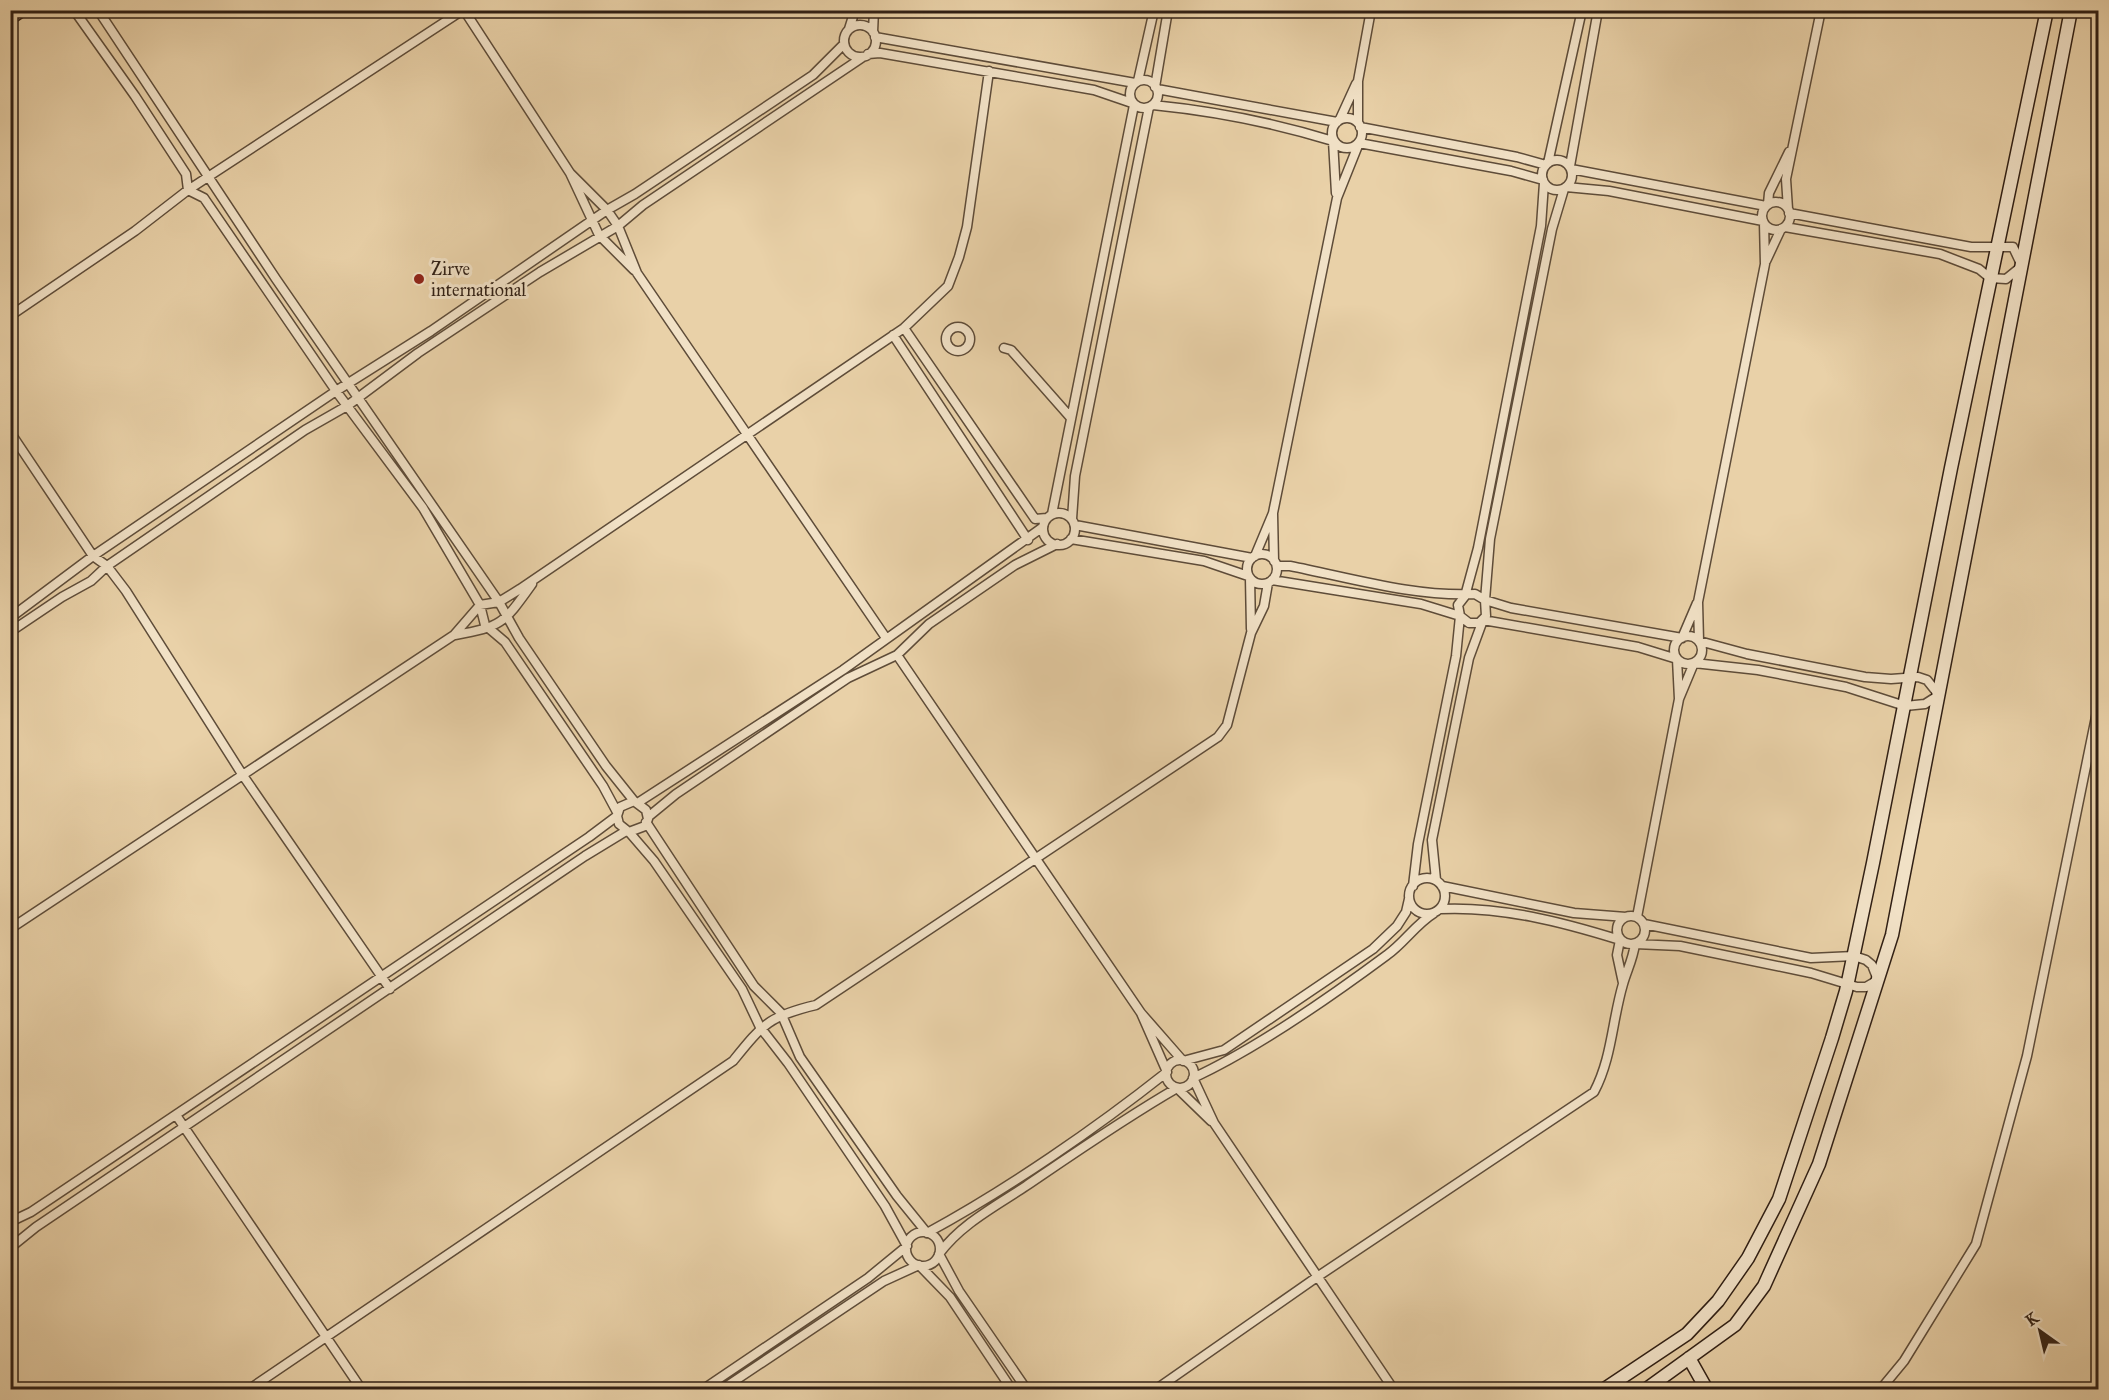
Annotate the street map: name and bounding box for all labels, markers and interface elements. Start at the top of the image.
place label: Zirve international [431,258,526,301]
marker: Zirve international [412,272,426,286]
north arrow [2010,1301,2070,1361]
text: K [2022,1308,2042,1330]

